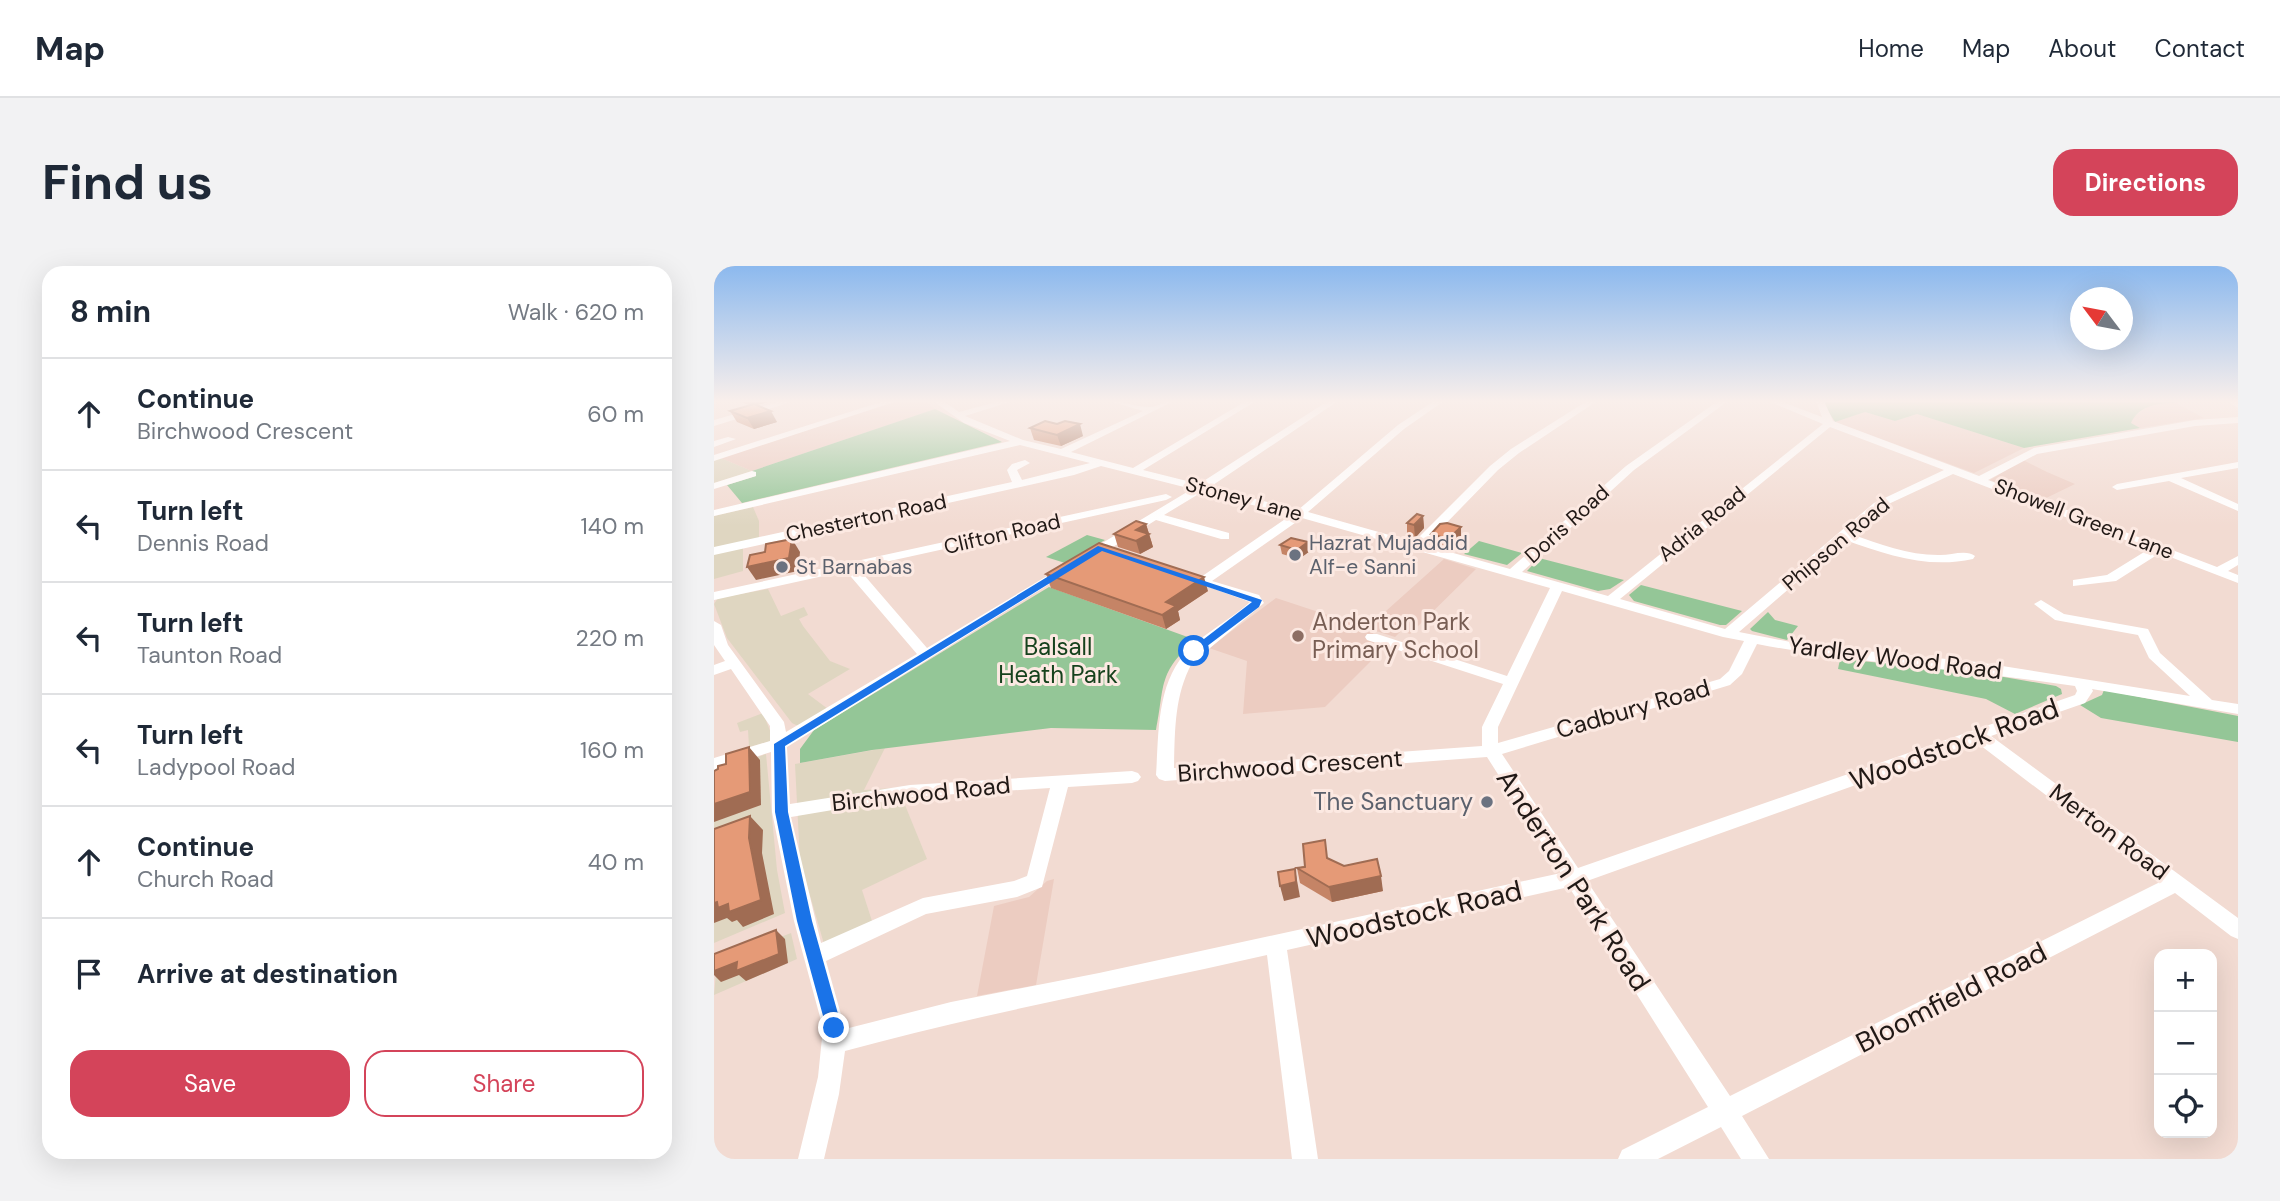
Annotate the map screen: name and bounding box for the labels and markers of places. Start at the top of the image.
place label: Hazrat Mujaddid Alf-e Sanni [1309,529,1468,581]
marker: Hazrat Mujaddid Alf-e Sanni [1287,547,1303,563]
place label: St Barnabas [796,553,912,581]
marker: St Barnabas [774,559,790,575]
place label: Anderton Park Primary School [1312,606,1479,665]
marker: Anderton Park Primary School [1290,628,1306,644]
place label: The Sanctuary [1313,786,1473,817]
marker: The Sanctuary [1479,794,1495,810]

